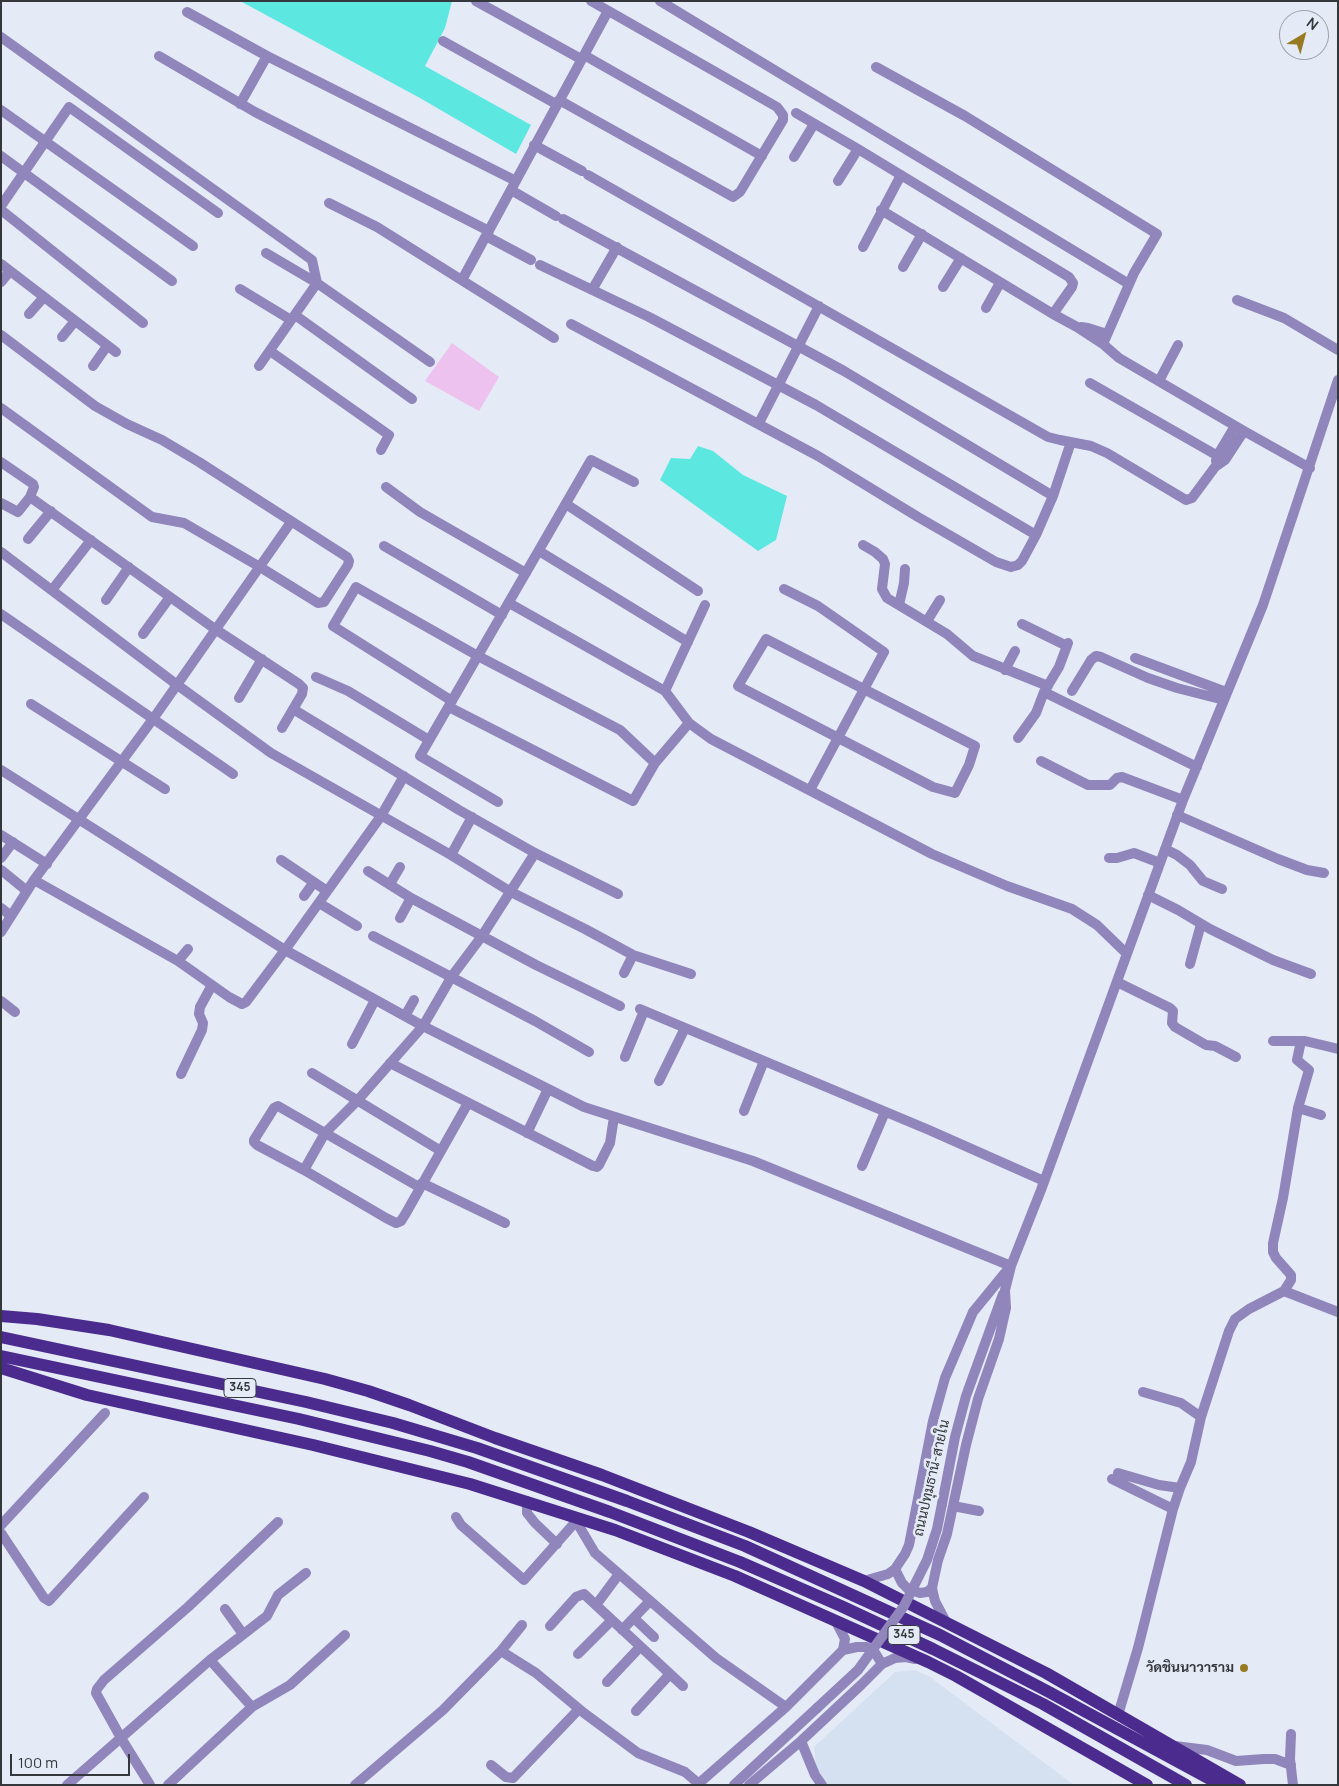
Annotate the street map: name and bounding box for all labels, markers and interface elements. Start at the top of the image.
north arrow [1279,10,1329,60]
text: N [1303,13,1322,34]
road number: 345 [224,1379,256,1398]
street label: ถนนปทุมธานี-สายใน [910,1418,954,1538]
road number: 345 [888,1626,920,1644]
place label: วัดชินนาวาราม [1146,1660,1234,1676]
marker: วัดชินนาวาราม [1238,1662,1250,1674]
scale bar [12,1744,132,1776]
text: 100 m [18,1752,58,1773]

